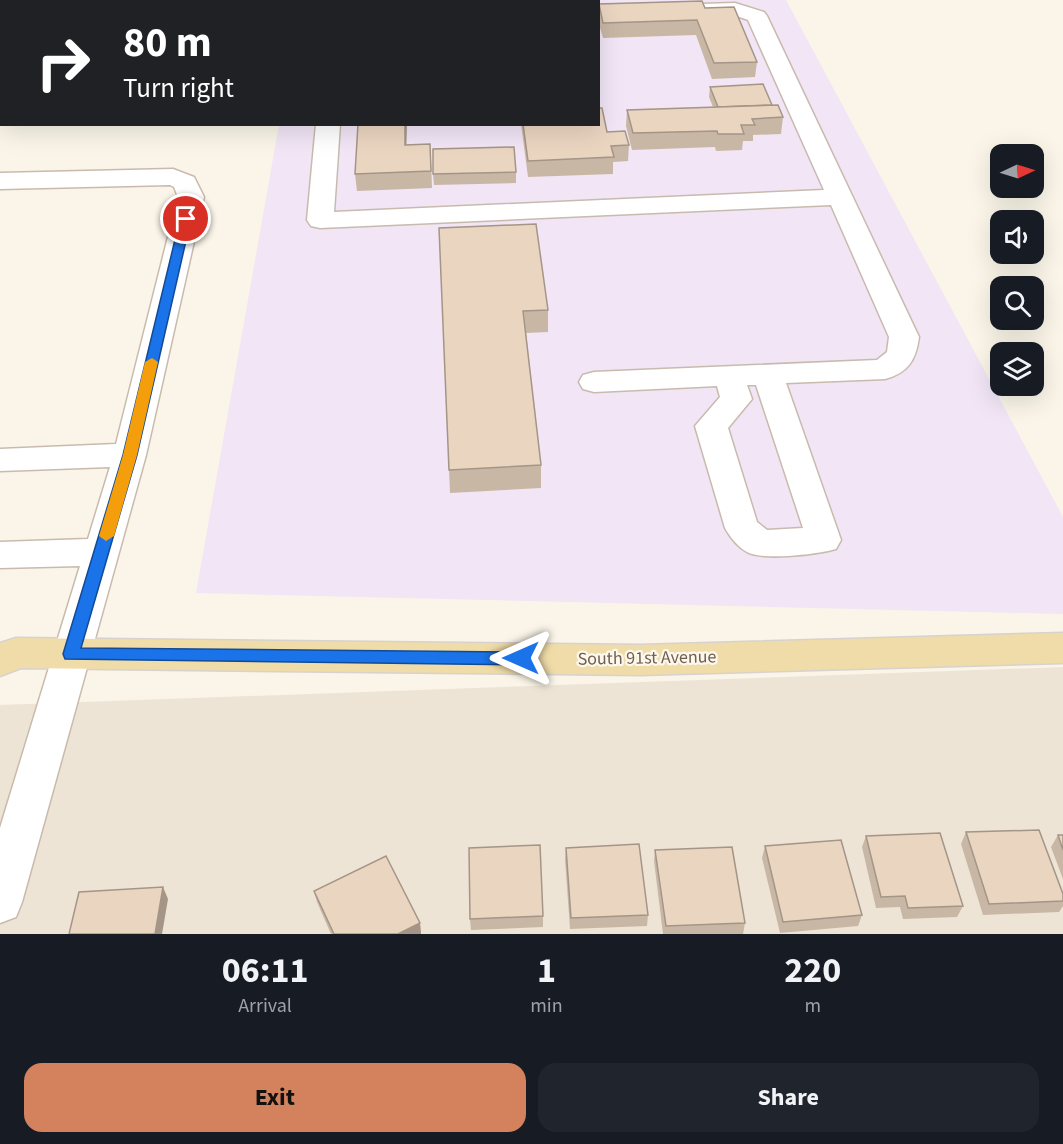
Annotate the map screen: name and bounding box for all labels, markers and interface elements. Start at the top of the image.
text: 80 m [123,13,212,73]
icon: right [24,24,102,102]
text: Turn right [123,69,234,108]
north arrow [990,144,1044,198]
map controls [990,144,1044,396]
pin [160,193,211,244]
icon: arrive [169,202,202,235]
button: sound [990,210,1044,264]
button: search [990,276,1044,330]
button: layers [990,342,1044,396]
position arrow [489,626,553,690]
street label: South 91st Avenue [577,644,717,672]
text: 06:11 [222,945,309,996]
text: 1 [537,945,556,996]
text: 220 [784,945,841,996]
text: Arrival [238,992,292,1020]
text: min [530,992,563,1020]
text: m [804,992,821,1020]
button: Exit [24,1063,526,1132]
button: Share [538,1063,1039,1132]

